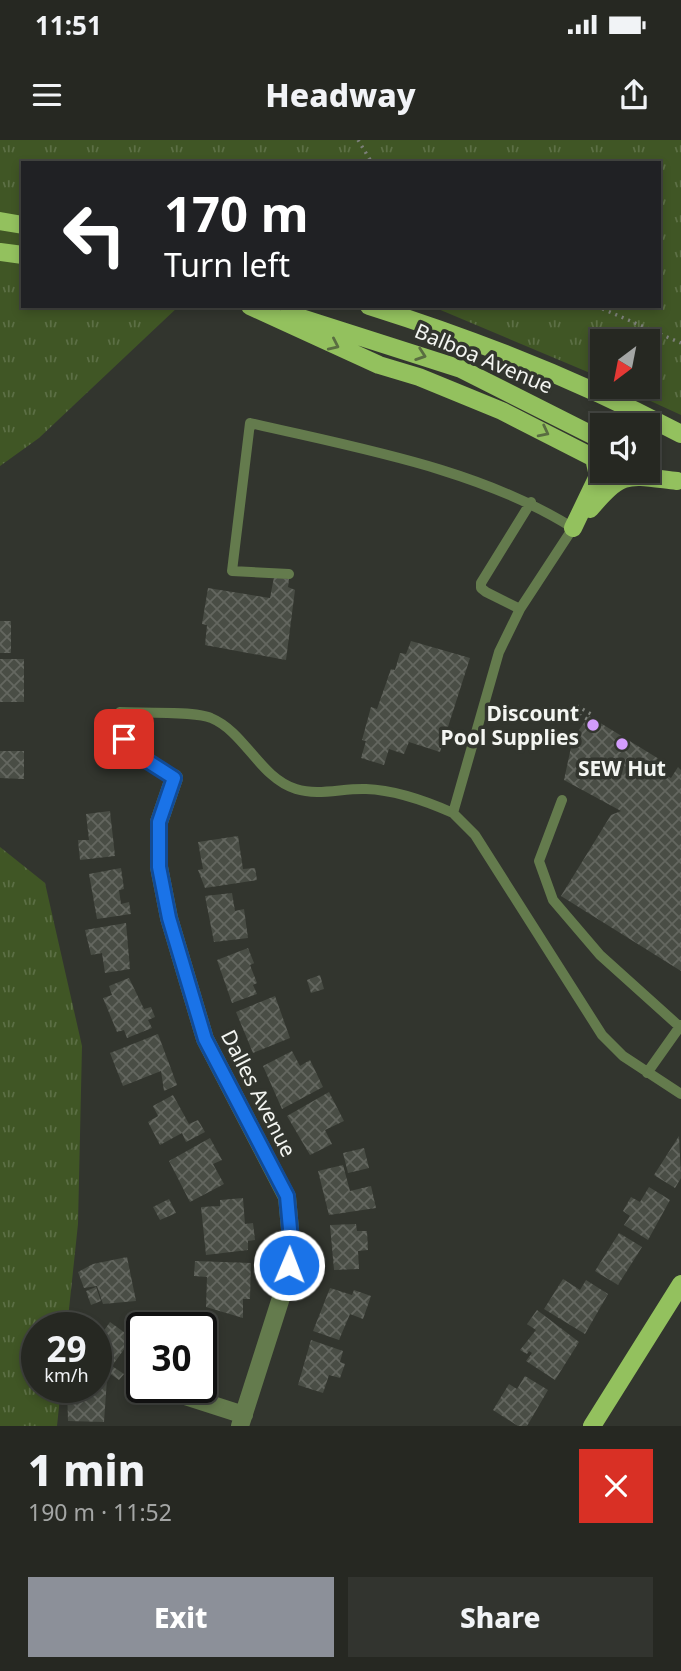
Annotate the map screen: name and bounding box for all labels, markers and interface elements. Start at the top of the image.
text: 11:51 [35,7,102,43]
text: Headway [265,73,416,116]
icon: menu [28,76,66,114]
icon: share [615,76,653,114]
text: 170 m [164,180,309,246]
icon: left [49,189,140,280]
text: Turn left [164,243,290,286]
street label: Balboa Avenue [411,316,557,400]
north arrow [590,329,660,399]
map controls [590,329,660,483]
one-way arrow [327,337,340,351]
one-way arrow [415,347,427,361]
button: sound [590,413,660,483]
one-way arrow [537,424,549,438]
place label: Discount Pool Supplies [441,699,579,751]
pin [94,709,154,769]
marker: Discount Pool Supplies [585,717,601,733]
icon: arrive [105,720,143,758]
marker: SEW Hut [614,736,630,752]
place label: SEW Hut [578,754,666,782]
street label: Dalles Avenue [215,1025,303,1161]
position arrow [252,1228,326,1302]
speed limit sign: 30 [126,1312,217,1403]
text: 29 [46,1325,87,1372]
text: km/h [44,1363,89,1387]
text: 1 min [28,1441,145,1498]
button: close [579,1449,653,1523]
text: 190 m · 11:52 [28,1496,172,1528]
button: Exit [28,1577,334,1657]
button: Share [348,1577,653,1657]

